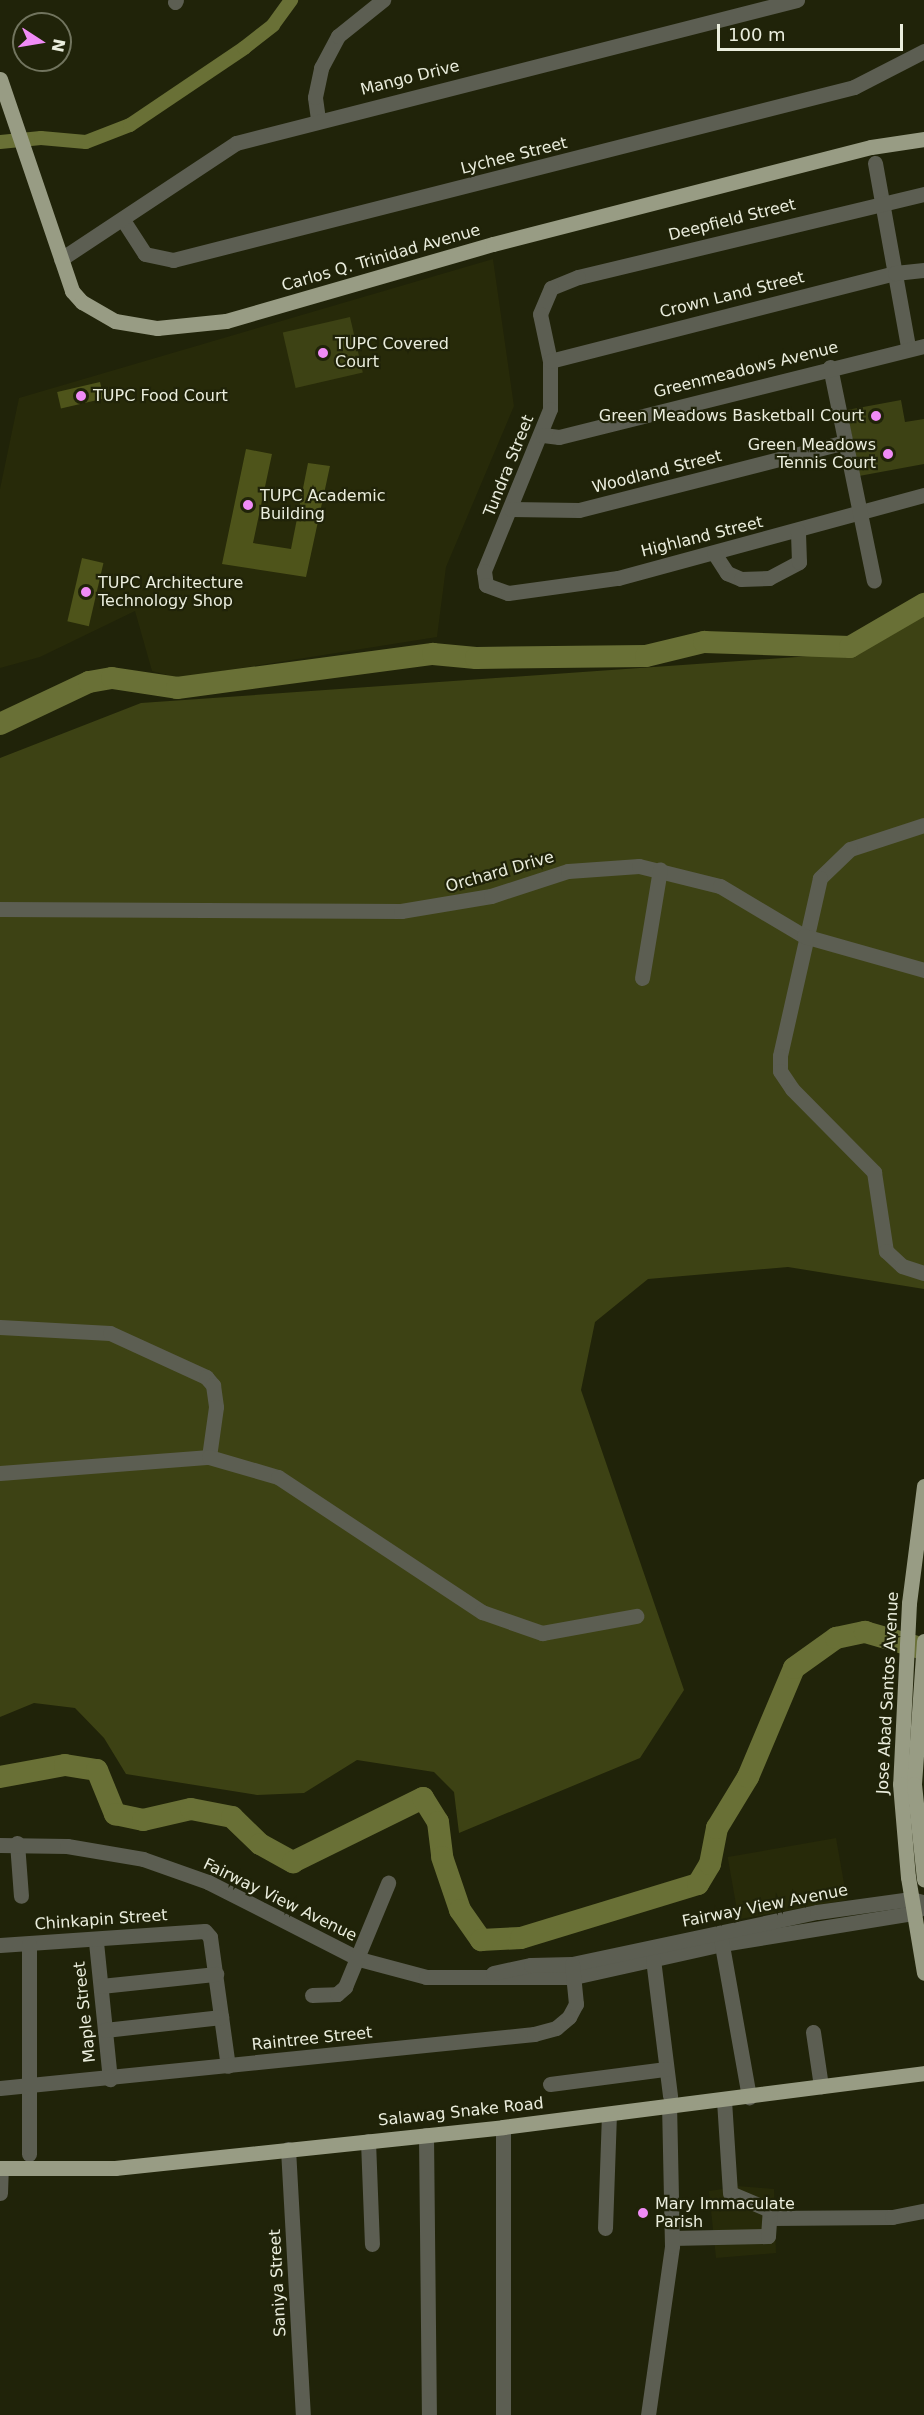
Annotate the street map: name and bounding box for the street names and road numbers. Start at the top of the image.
street label: Mango Drive [358,56,462,100]
street label: Lychee Street [459,133,569,179]
street label: Deepfield Street [666,195,798,245]
street label: Carlos Q. Trinidad Avenue [280,220,482,296]
street label: Crown Land Street [658,268,806,322]
street label: Greenmeadows Avenue [652,338,840,402]
street label: Tundra Street [480,412,538,520]
street label: Woodland Street [590,447,724,497]
street label: Highland Street [639,513,765,561]
street label: Orchard Drive [444,847,556,897]
street label: Jose Abad Santos Avenue [873,1591,903,1795]
street label: Fairway View Avenue [200,1854,360,1946]
street label: Fairway View Avenue [680,1880,850,1932]
street label: Chinkapin Street [34,1906,168,1934]
street label: Maple Street [70,1960,100,2064]
street label: Raintree Street [251,2023,373,2055]
street label: Salawag Snake Road [377,2094,545,2130]
street label: Saniya Street [266,2229,290,2337]

